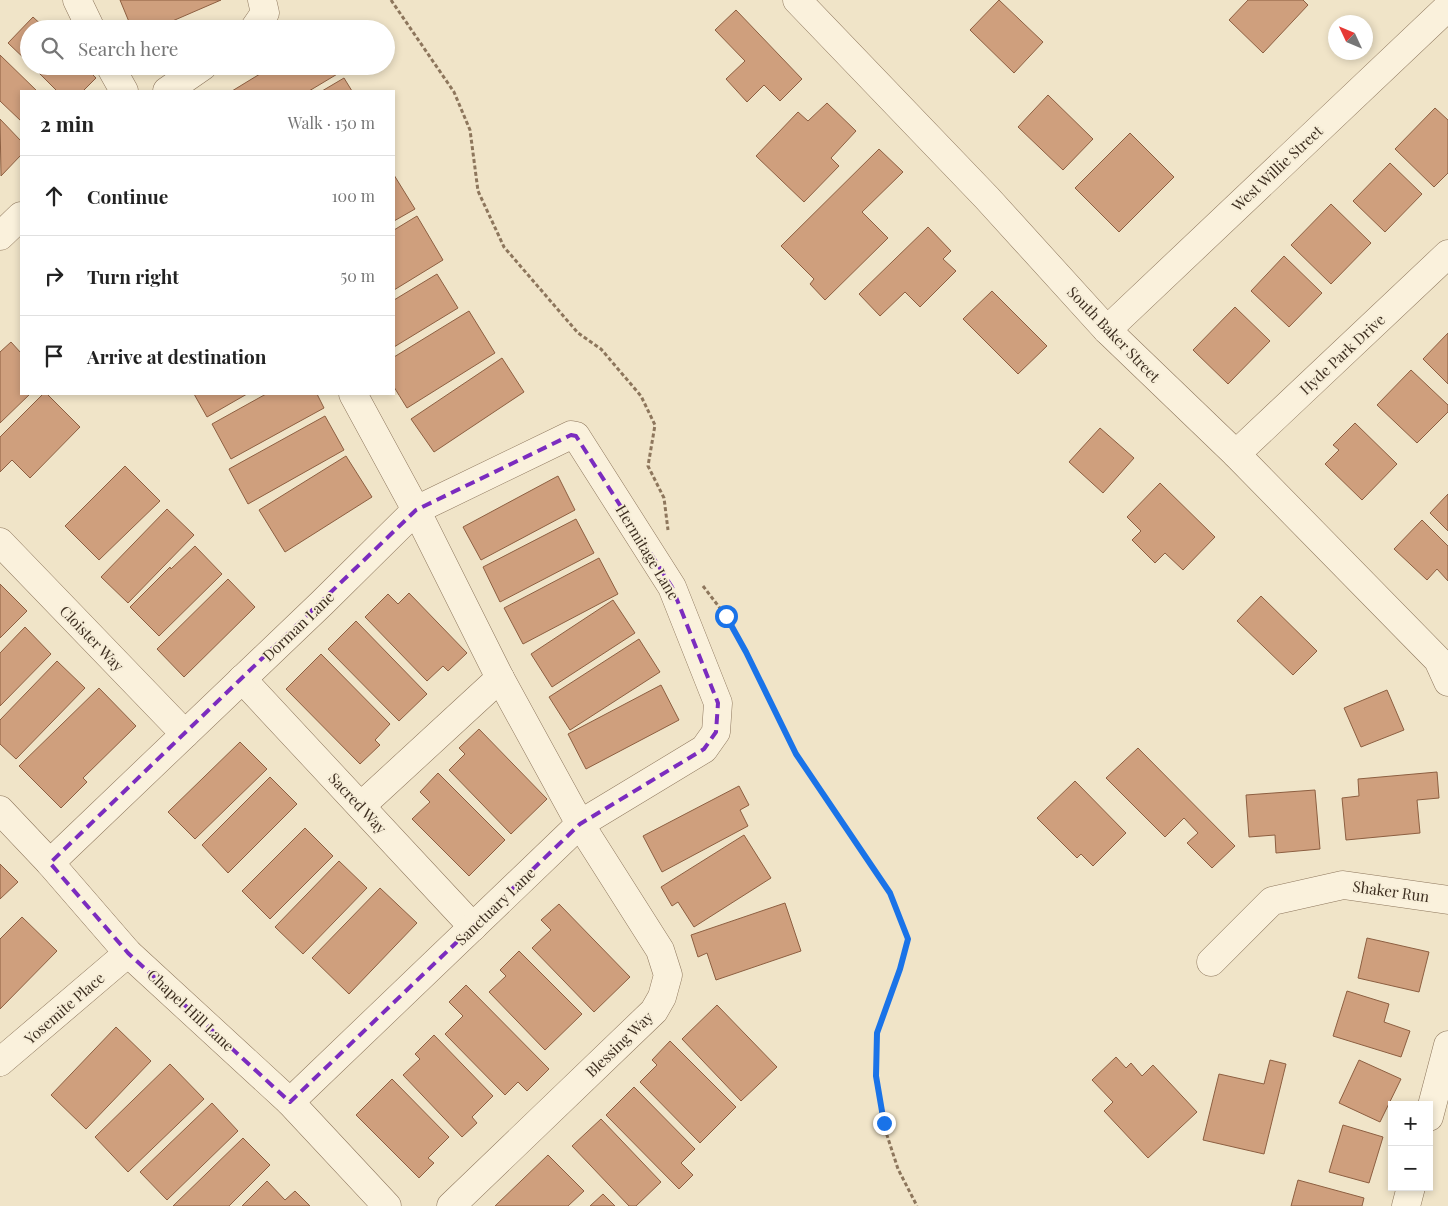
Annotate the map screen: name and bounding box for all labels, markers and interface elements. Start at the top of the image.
north arrow [1328,15,1373,60]
search box [20,20,395,75]
icon: search [38,34,66,62]
text: Search here [78,35,178,61]
text: 2 min [40,109,94,137]
text: Walk · 150 m [288,112,375,133]
street label: West Willie Street [1227,120,1327,216]
icon: ahead [40,182,68,210]
text: Continue [87,183,168,209]
text: 100 m [332,185,375,206]
icon: right [40,262,68,290]
text: Turn right [87,263,179,289]
text: 50 m [341,265,375,286]
street label: South Baker Street [1063,282,1165,387]
street label: Hyde Park Drive [1295,309,1389,399]
icon: arrive [40,342,68,370]
text: Arrive at destination [87,343,267,369]
street label: Hermitage Lane [612,501,684,603]
street label: Dorman Lane [258,587,338,665]
street label: Cloister Way [56,601,129,675]
route start [715,605,738,628]
street label: Sacred Way [325,768,392,838]
street label: Sanctuary Lane [451,863,539,949]
street label: Shaker Run [1351,876,1431,906]
street label: Chapel Hill Lane [143,965,239,1055]
street label: Yosemite Place [19,968,108,1049]
street label: Blessing Way [581,1006,657,1081]
map controls [1388,1101,1433,1191]
button: + [1388,1101,1433,1146]
route end [873,1112,896,1135]
button: − [1388,1146,1433,1191]

